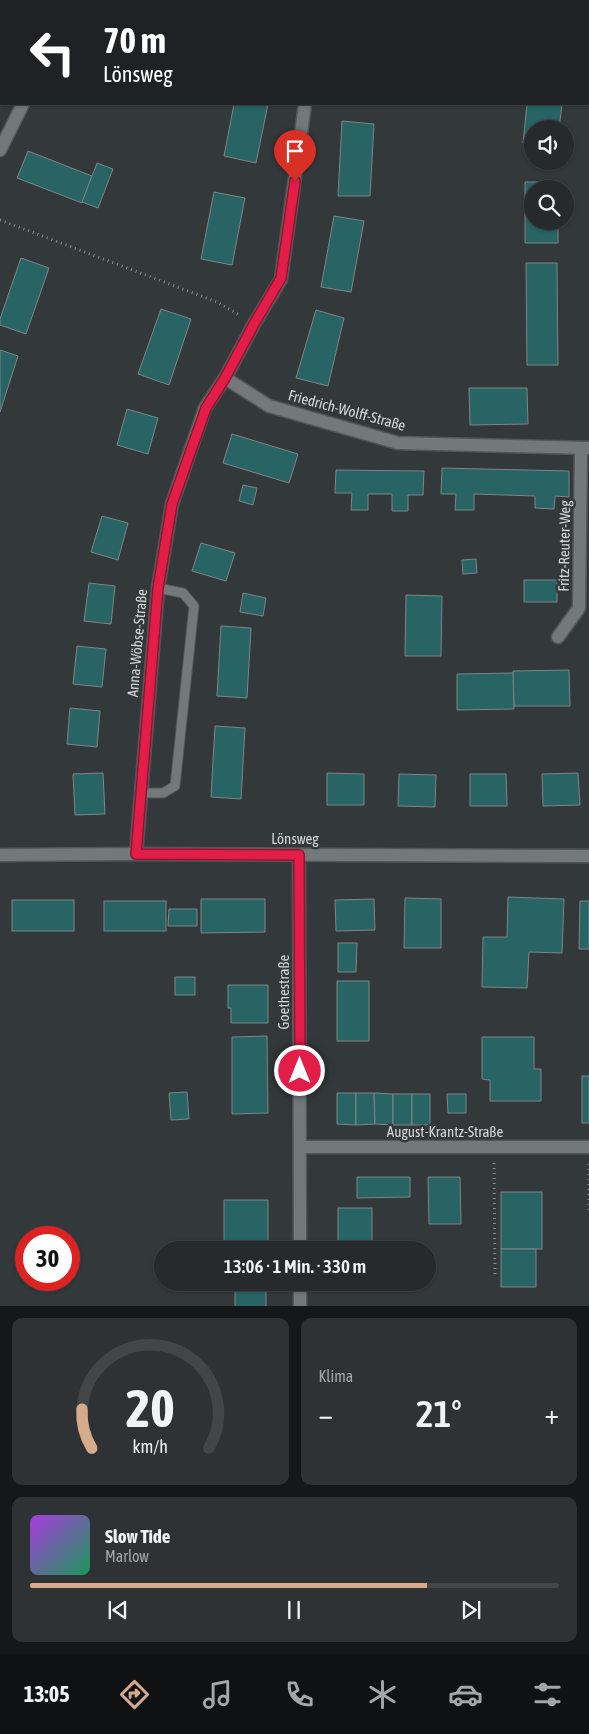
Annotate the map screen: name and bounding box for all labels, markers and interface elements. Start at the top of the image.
icon: left [20,20,85,85]
text: 70 m [103,20,166,60]
text: Lönsweg [103,61,173,87]
map controls [524,120,574,230]
button: sound [524,120,574,170]
pin [274,130,316,181]
icon: arrive [281,137,309,165]
button: search [524,180,574,230]
street label: Friedrich-Wolff-Straße [286,386,408,434]
street label: Fritz-Reuter-Weg [555,500,573,592]
street label: Anna-Wöbse-Straße [124,588,150,698]
street label: Lönsweg [271,830,319,847]
street label: Goethestraße [275,954,292,1029]
position arrow [273,1044,325,1096]
street label: August-Krantz-Straße [387,1123,503,1140]
speed limit sign: 30 [15,1226,80,1291]
text: 13:06 · 1 Min. · 330 m [224,1255,366,1277]
text: Klima [319,1367,353,1385]
text: 20 [126,1378,175,1438]
text: 21° [416,1392,462,1435]
text: − [319,1398,333,1430]
text: + [544,1398,559,1430]
text: km/h [133,1436,168,1457]
text: Slow Tide [105,1525,170,1547]
text: Marlow [105,1547,149,1565]
icon: previous [104,1596,132,1624]
icon: pause [280,1596,308,1624]
icon: next [457,1596,485,1624]
icon: directions [117,1677,152,1712]
icon: music [200,1677,235,1712]
icon: phone [282,1677,317,1712]
icon: climate [365,1677,400,1712]
icon: car [448,1677,483,1712]
icon: filters [530,1677,565,1712]
text: 13:05 [24,1681,70,1707]

